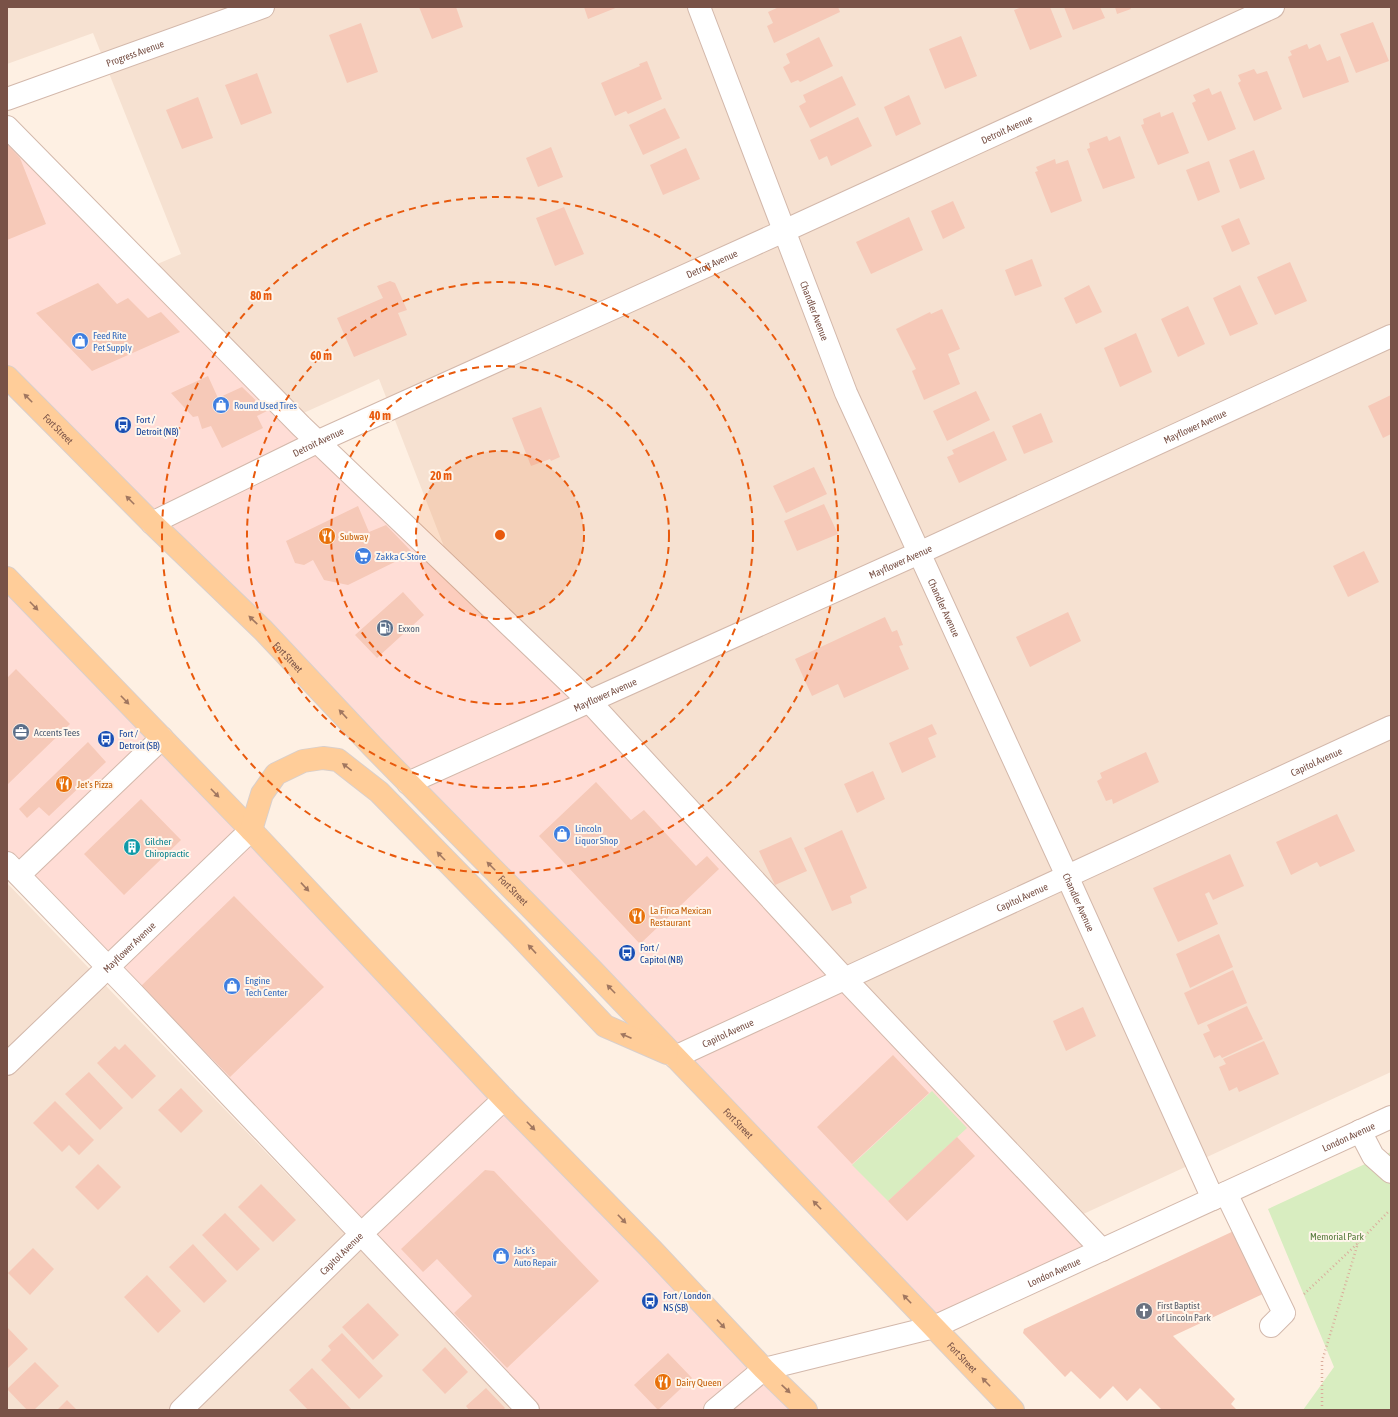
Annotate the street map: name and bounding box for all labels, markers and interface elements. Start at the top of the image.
street label: Progress Avenue [105,38,166,69]
street label: Detroit Avenue [979,113,1034,146]
street label: Detroit Avenue [685,248,740,280]
street label: Chandler Avenue [798,280,831,343]
text: 80 m [250,289,272,303]
place label: Feed Rite Pet Supply [93,330,132,353]
shop icon: Feed Rite Pet Supply [70,331,90,351]
text: 60 m [310,349,332,363]
one-way arrow [23,393,33,403]
shop icon: Round Used Tires [211,395,231,415]
place label: Round Used Tires [234,400,297,411]
street label: Mayflower Avenue [1162,407,1229,446]
text: 40 m [368,409,391,423]
street label: Fort Street [41,412,75,446]
place label: Fort / Detroit (NB) [136,414,179,437]
bus stop icon: Fort / Detroit (NB) [113,415,133,435]
street label: Detroit Avenue [291,425,346,459]
text: 20 m [430,469,452,483]
one-way arrow [125,495,135,505]
restaurant icon: Subway [317,526,337,546]
centre of rings [493,528,507,542]
place label: Subway [340,531,368,542]
street label: Mayflower Avenue [867,543,934,581]
supermarket icon: Zakka C-Store [353,546,373,566]
place label: Zakka C-Store [376,551,427,562]
street label: Chandler Avenue [926,577,962,639]
one-way arrow [29,601,39,611]
one-way arrow [248,615,258,625]
fuel station icon: Exxon [375,618,395,638]
place label: Exxon [398,623,420,634]
street label: Fort Street [271,640,305,675]
street label: Mayflower Avenue [572,676,639,714]
one-way arrow [120,695,129,705]
one-way arrow [338,709,347,719]
office icon: Accents Tees [11,722,31,742]
place label: Accents Tees [34,727,80,738]
place label: Fort / Detroit (SB) [119,728,160,751]
bus stop icon: Fort / Detroit (SB) [96,729,116,749]
street label: Capitol Avenue [1289,745,1344,779]
one-way arrow [341,762,352,771]
restaurant icon: Jet's Pizza [54,774,74,794]
place label: Jet's Pizza [77,779,113,790]
one-way arrow [210,788,220,798]
place label: Lincoln Liquor Shop [575,823,619,846]
shop icon: Lincoln Liquor Shop [552,824,572,844]
place label: Gilcher Chiropractic [145,836,189,859]
building icon: Gilcher Chiropractic [122,837,142,857]
one-way arrow [436,851,446,861]
one-way arrow [486,861,496,871]
street label: Chandler Avenue [1060,872,1097,934]
street label: Fort Street [496,873,530,908]
street label: Capitol Avenue [995,881,1050,914]
one-way arrow [300,882,309,892]
place label: La Finca Mexican Restaurant [650,905,712,928]
restaurant icon: La Finca Mexican Restaurant [627,906,647,926]
street label: Mayflower Avenue [101,920,158,975]
place label: Fort / Capitol (NB) [640,942,683,965]
bus stop icon: Fort / Capitol (NB) [617,943,637,963]
one-way arrow [527,944,536,954]
place label: Engine Tech Center [245,975,288,998]
shop icon: Engine Tech Center [222,976,242,996]
one-way arrow [606,984,616,994]
street label: Capitol Avenue [700,1016,756,1050]
one-way arrow [620,1032,632,1038]
street label: Fort Street [721,1106,755,1141]
street label: London Avenue [1320,1120,1377,1154]
one-way arrow [526,1121,536,1131]
one-way arrow [812,1200,822,1210]
one-way arrow [617,1214,627,1224]
street label: Capitol Avenue [318,1230,366,1277]
park label: Memorial Park [1310,1231,1364,1242]
place label: Jack's Auto Repair [514,1245,558,1268]
shop icon: Jack's Auto Repair [491,1246,511,1266]
street label: London Avenue [1026,1255,1083,1289]
place label: Fort / London NS (SB) [663,1290,711,1313]
bus stop icon: Fort / London NS (SB) [640,1291,660,1311]
one-way arrow [902,1294,912,1304]
place label: First Baptist of Lincoln Park [1157,1300,1211,1323]
church icon: First Baptist of Lincoln Park [1134,1301,1154,1321]
one-way arrow [717,1319,726,1329]
street label: Fort Street [945,1340,979,1375]
restaurant icon: Dairy Queen [653,1372,673,1392]
place label: Dairy Queen [676,1377,722,1388]
one-way arrow [982,1377,991,1387]
one-way arrow [781,1384,791,1394]

